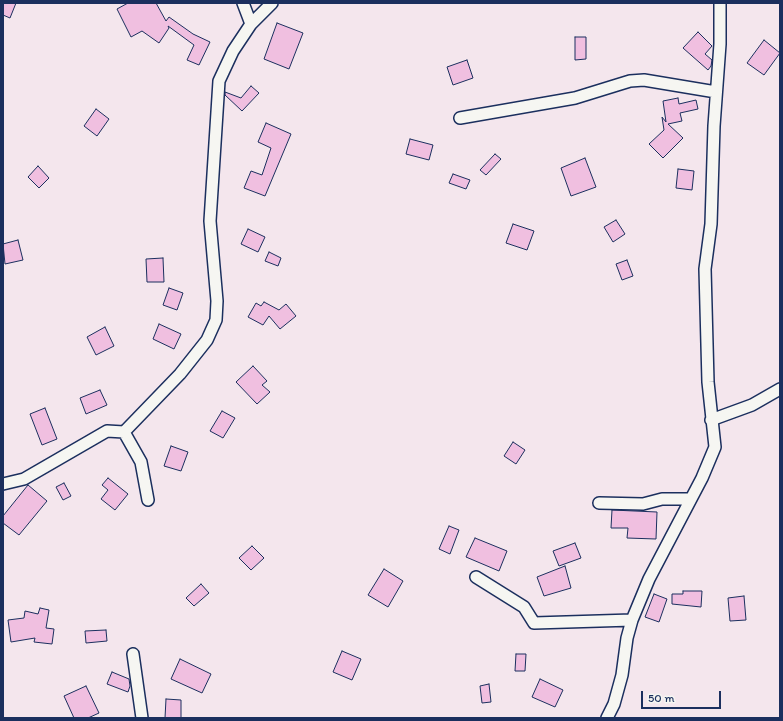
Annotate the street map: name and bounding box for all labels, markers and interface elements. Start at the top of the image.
scale bar [643,683,723,709]
text: 50 m [648,691,674,705]

